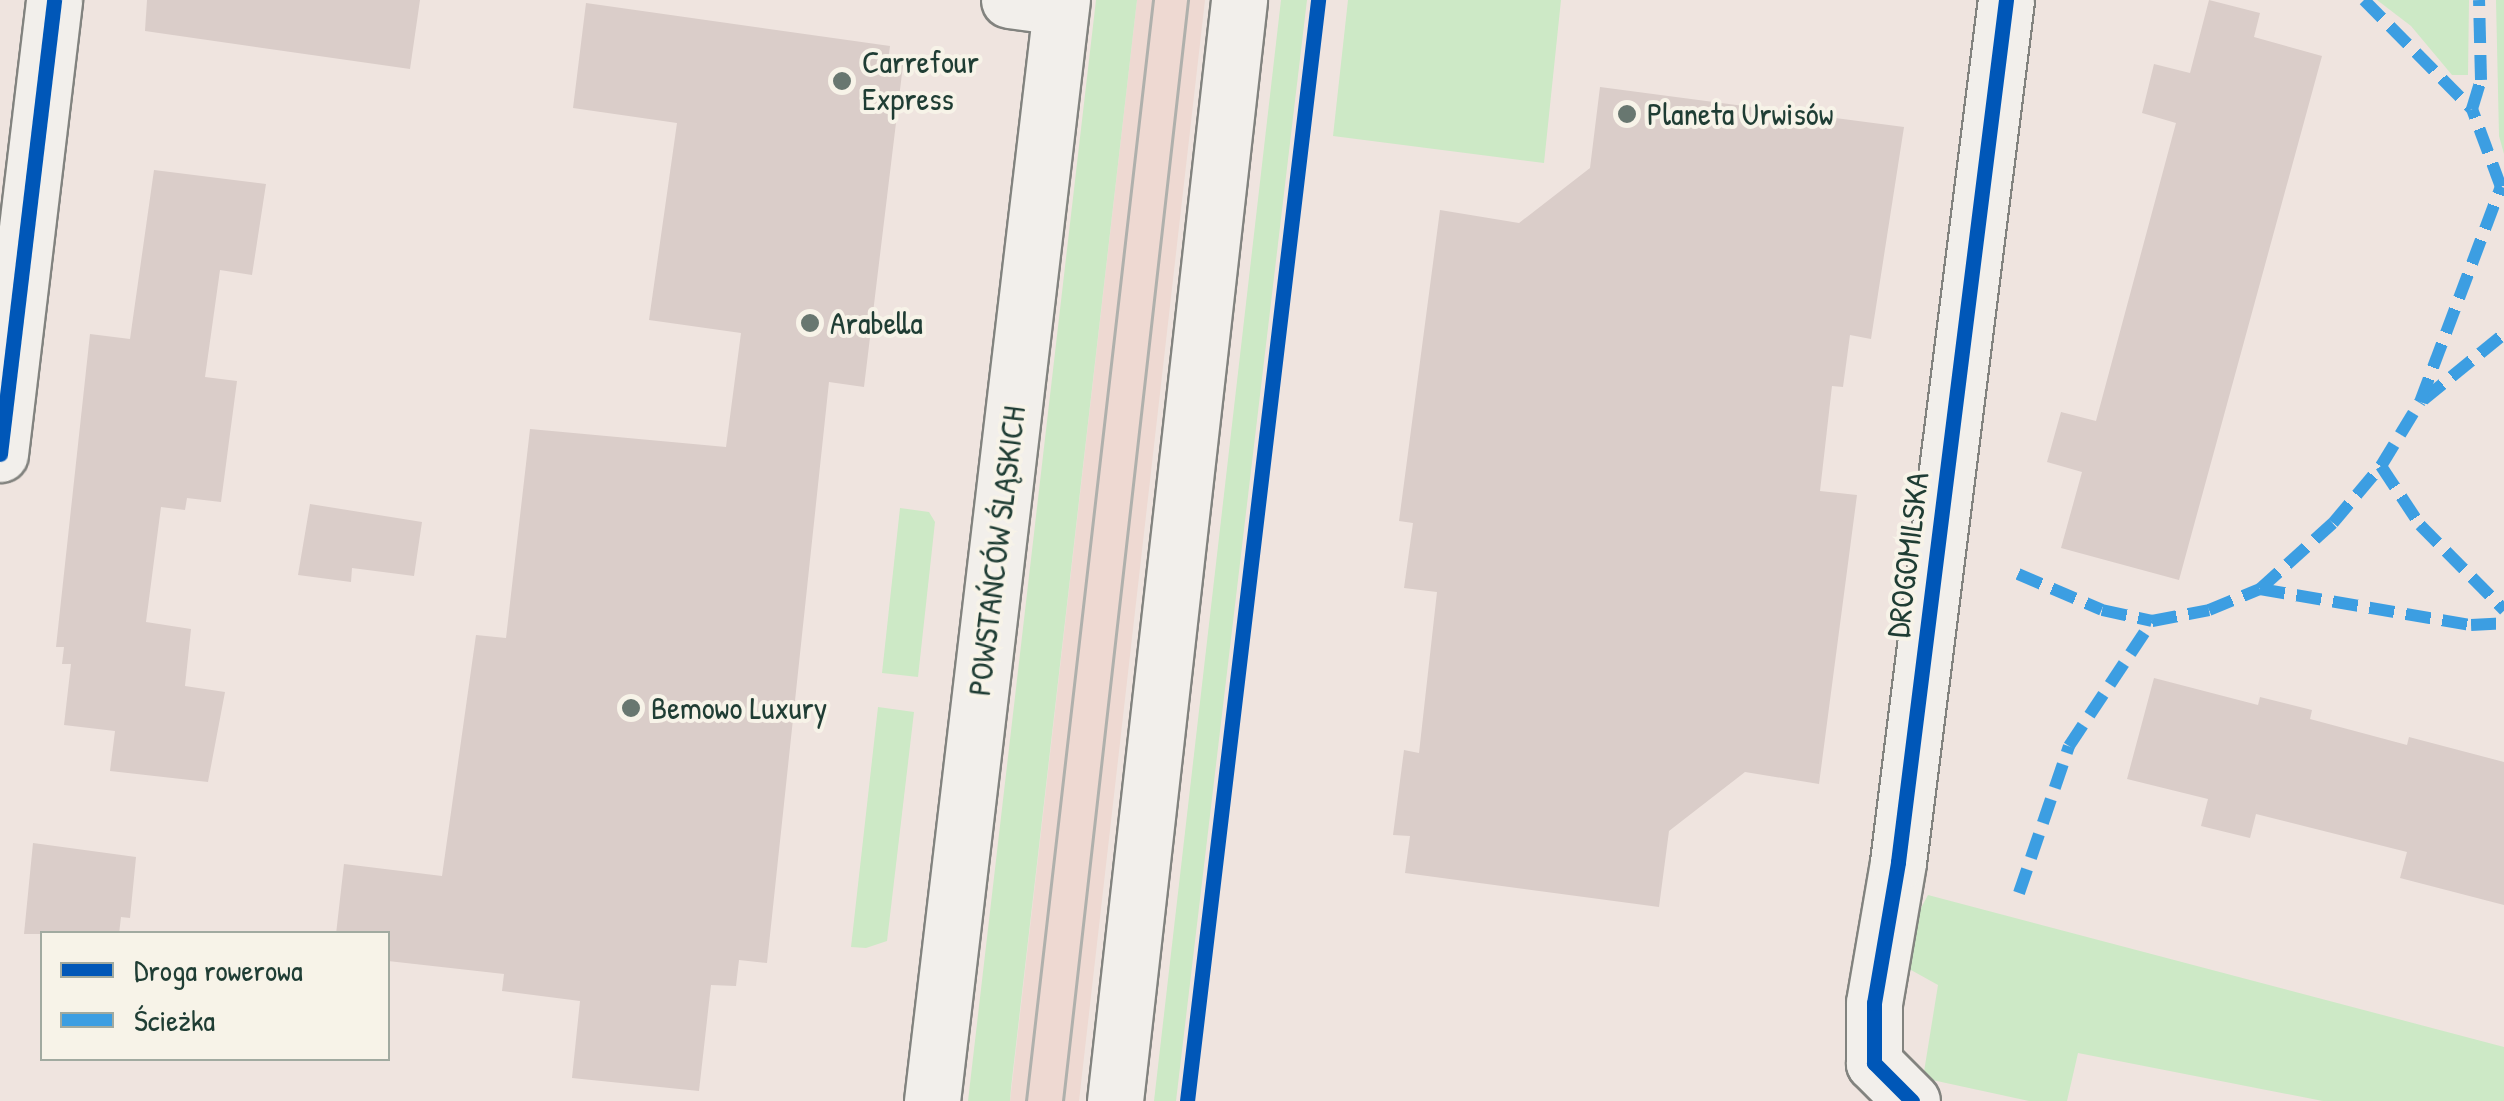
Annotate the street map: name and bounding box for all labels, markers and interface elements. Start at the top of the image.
place label: Carrefour Express [862,44,979,119]
marker: Carrefour Express [831,70,853,92]
place label: Planeta Urwisów [1647,95,1833,133]
marker: Planeta Urwisów [1616,103,1638,125]
place label: Arabella [830,304,923,342]
marker: Arabella [799,312,821,334]
street label: POWSTAŃCÓW ŚLĄSKICH [960,404,1034,698]
street label: DROGOMILSKA [1879,470,1937,640]
place label: Bemowo Luxury [651,689,827,727]
marker: Bemowo Luxury [620,697,642,719]
legend [40,931,390,1061]
text: Droga rowerowa [134,950,303,990]
text: Ścieżka [134,1000,215,1040]

